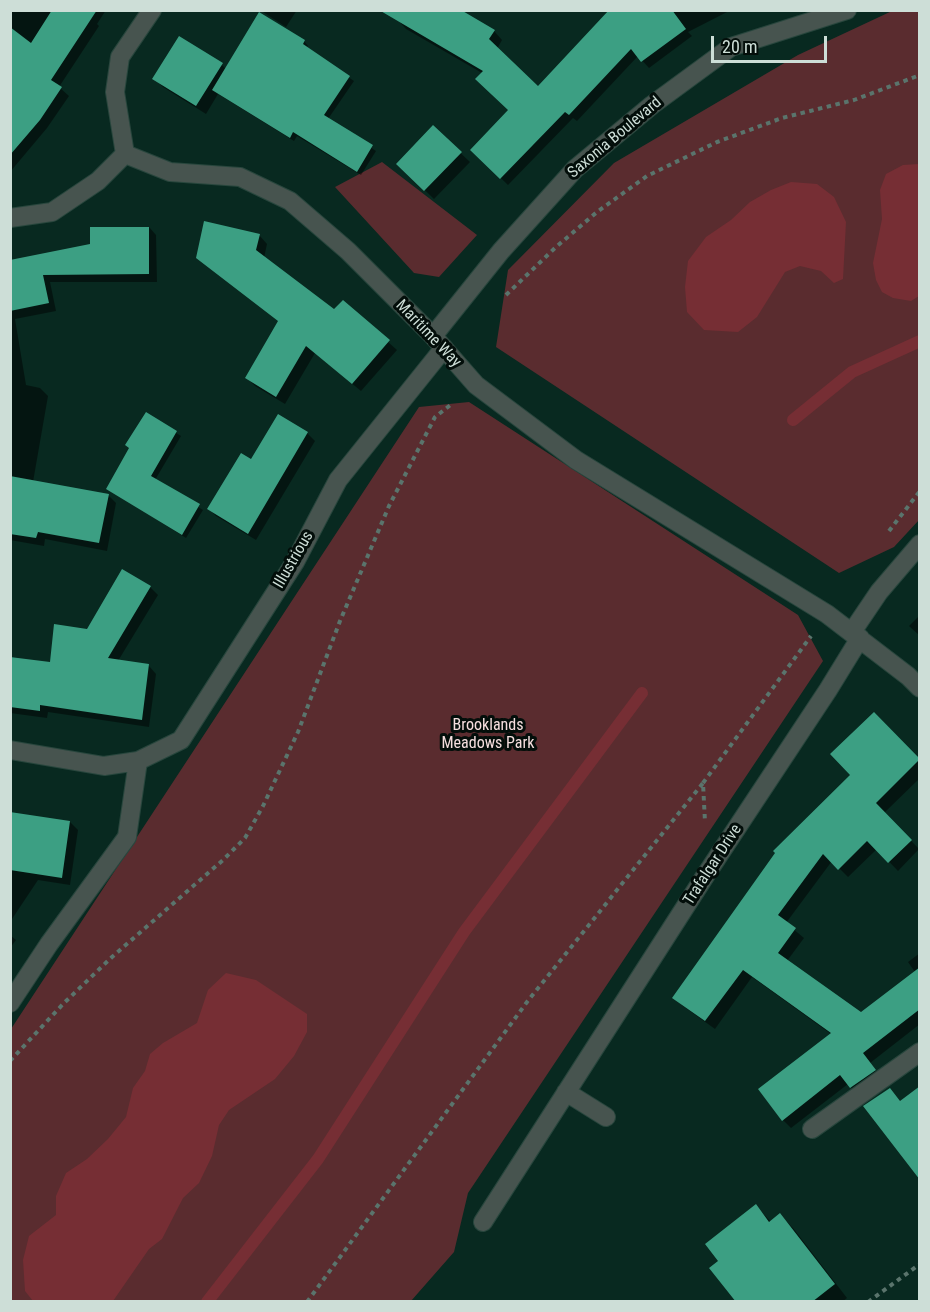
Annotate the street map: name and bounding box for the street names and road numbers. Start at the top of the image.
street label: Saxonia Boulevard [564,93,666,183]
street label: Maritime Way [391,296,465,372]
street label: Illustrious [270,528,318,592]
street label: Trafalgar Drive [680,821,746,909]

